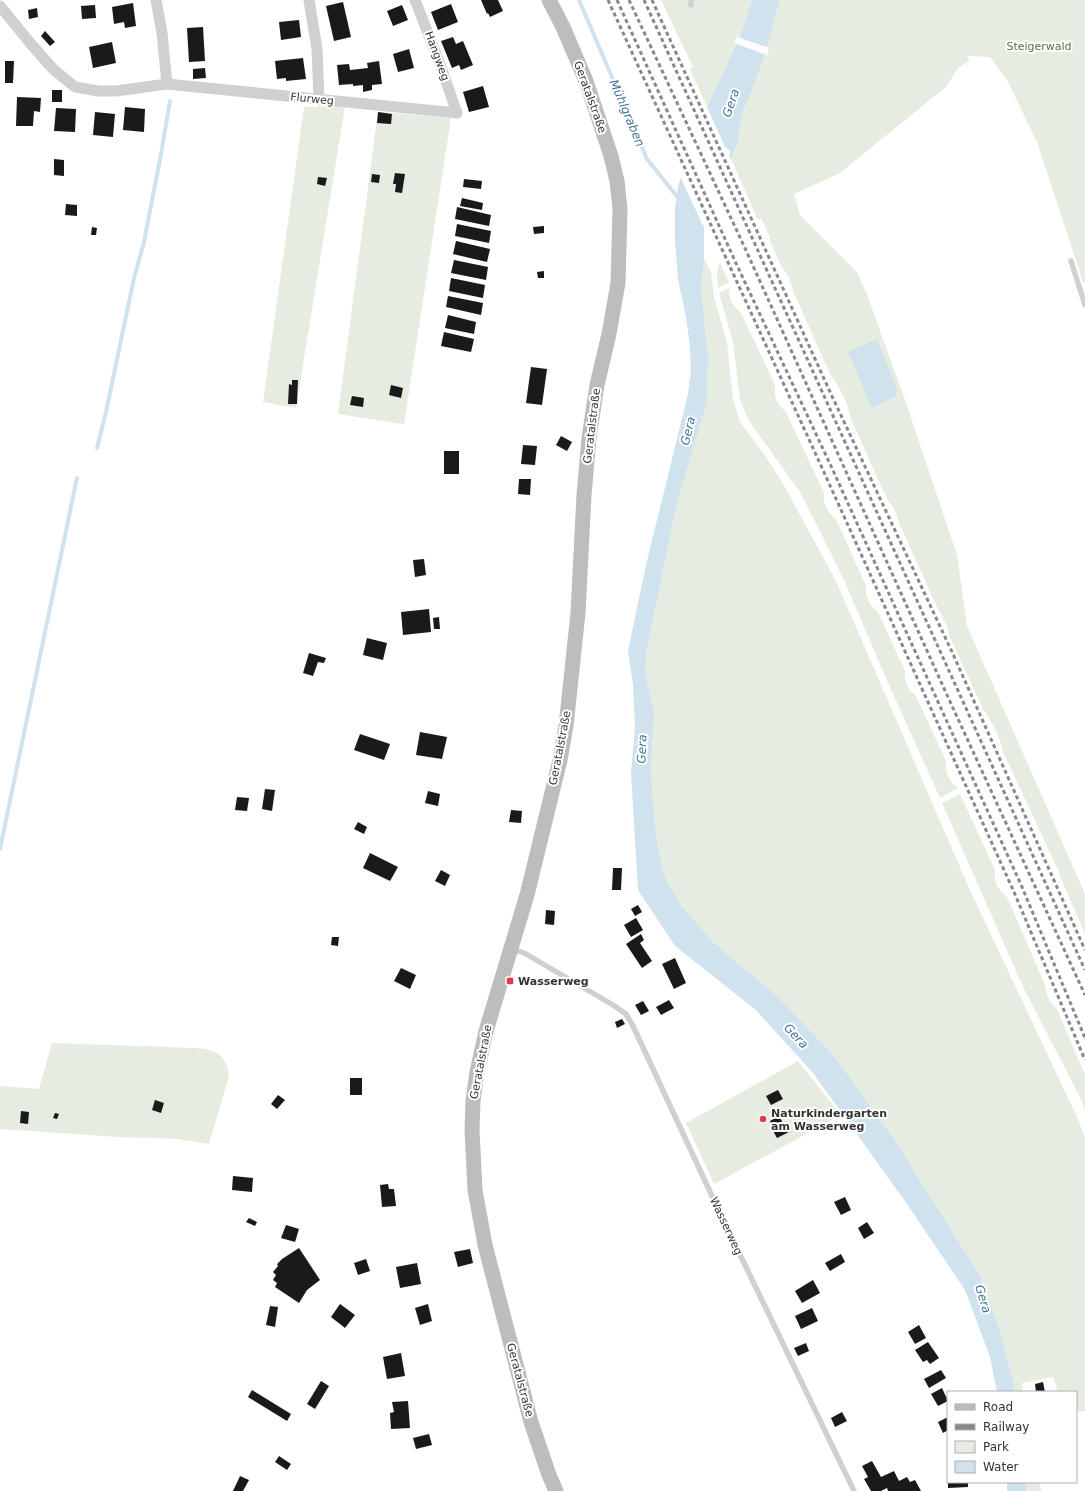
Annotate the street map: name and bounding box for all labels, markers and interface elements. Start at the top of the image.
street label: Hangweg [422,29,452,83]
park label: Steigerwald [1006,40,1072,53]
street label: Geratalstraße [571,59,609,135]
water label: Mühlgraben [607,77,647,149]
water label: Gera [720,87,742,119]
street label: Flurweg [290,90,334,108]
street label: Geratalstraße [581,387,603,464]
water label: Gera [678,415,698,447]
street label: Geratalstraße [546,709,574,786]
water label: Gera [634,734,650,764]
place label: Wasserweg [518,975,589,988]
marker: Wasserweg [505,976,515,986]
water label: Gera [781,1021,811,1051]
street label: Geratalstraße [467,1023,495,1100]
place label: Naturkindergarten am Wasserweg [771,1107,887,1133]
marker: Naturkindergarten am Wasserweg [758,1114,768,1124]
street label: Wasserweg [707,1195,745,1257]
water label: Gera [972,1283,994,1315]
street label: Geratalstraße [504,1342,536,1418]
legend [947,1391,1077,1483]
text: Road [983,1400,1013,1414]
text: Railway [983,1420,1029,1434]
text: Park [983,1440,1009,1454]
text: Water [983,1460,1019,1474]

